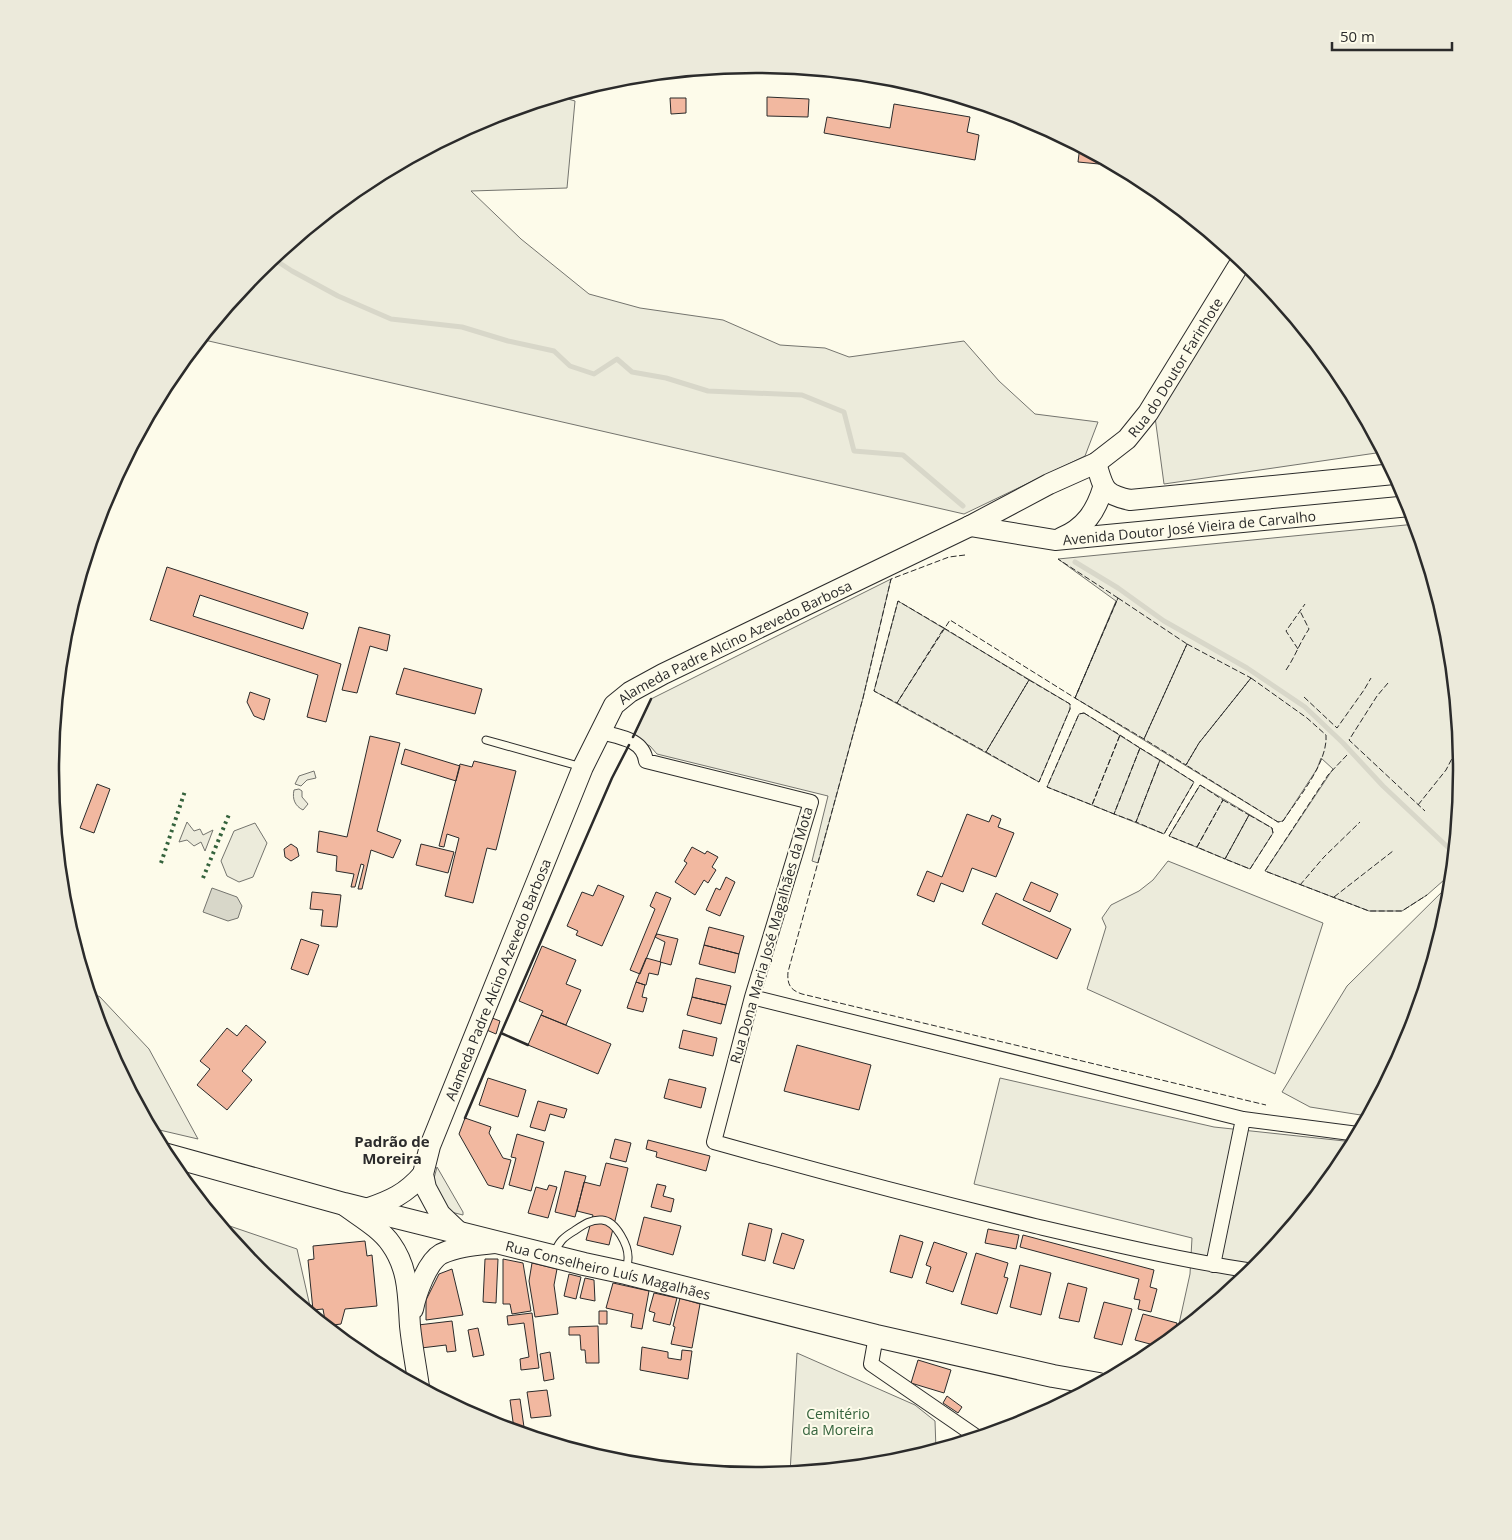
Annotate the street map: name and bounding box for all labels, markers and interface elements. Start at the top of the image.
scale bar [1332,20,1452,52]
text: 50 m [1340,26,1375,46]
street label: Rua do Doutor Farinhote [1123,294,1226,441]
street label: Avenida Doutor José Vieira de Carvalho [1062,506,1317,549]
street label: Alameda Padre Alcino Azevedo Barbosa [613,575,855,708]
street label: Rua Dona Maria José Magalhães da Mota [725,804,817,1066]
street label: Alameda Padre Alcino Azevedo Barbosa [440,856,555,1103]
district label: Padrão de Moreira [354,1131,430,1168]
street label: Rua Conselheiro Luís Magalhães [504,1235,713,1304]
park label: Cemitério da Moreira [802,1404,874,1439]

